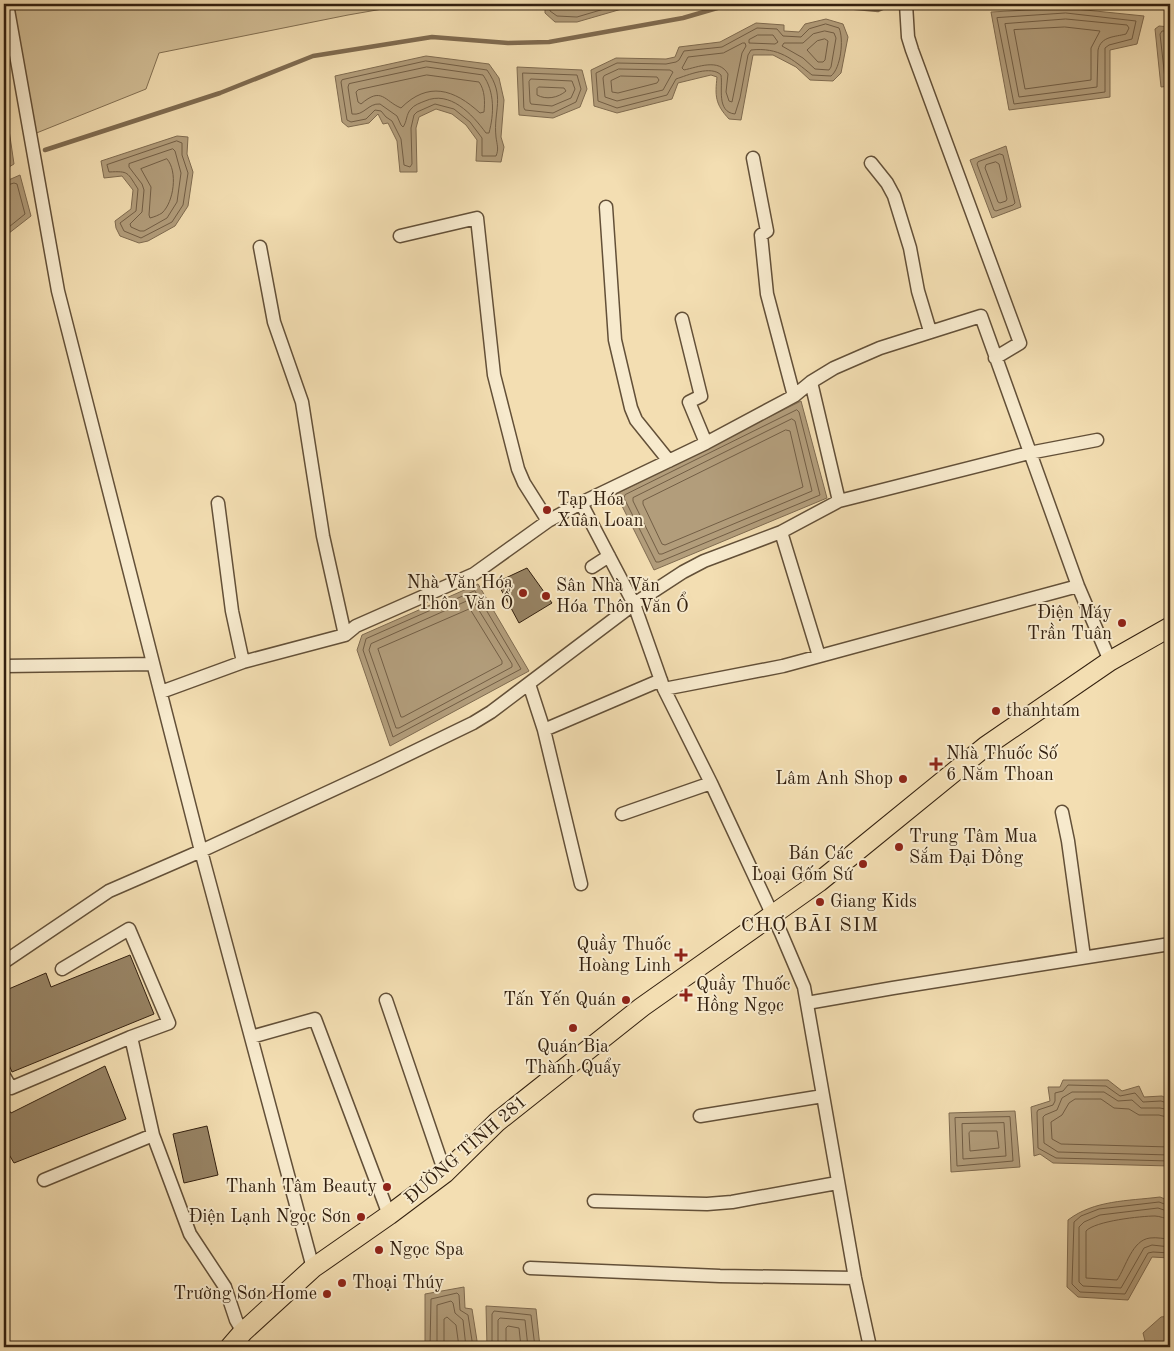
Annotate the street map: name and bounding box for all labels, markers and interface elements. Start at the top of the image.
place label: Tạp Hóa Xuân Loan [557,491,644,530]
marker: Tạp Hóa Xuân Loan [541,504,553,516]
place label: Nhà Văn Hóa Thôn Văn Ổ [407,574,513,613]
place label: Sân Nhà Văn Hóa Thôn Văn Ổ [556,577,689,616]
marker: Nhà Văn Hóa Thôn Văn Ổ [517,587,529,599]
marker: Sân Nhà Văn Hóa Thôn Văn Ổ [540,590,552,602]
place label: Điện Máy Trần Tuân [1027,604,1112,643]
marker: Điện Máy Trần Tuân [1116,617,1128,629]
place label: thanhtam [1006,702,1080,720]
marker: thanhtam [990,705,1002,717]
place label: Nhà Thuốc Số 6 Năm Thoan [946,744,1059,784]
marker: Nhà Thuốc Số 6 Năm Thoan [930,758,942,770]
place label: Lâm Anh Shop [775,770,893,788]
marker: Lâm Anh Shop [897,773,909,785]
place label: Trung Tâm Mua Sắm Đại Đồng [909,828,1037,867]
marker: Trung Tâm Mua Sắm Đại Đồng [893,841,905,853]
place label: Bán Các Loại Gốm Sứ [751,845,853,884]
marker: Bán Các Loại Gốm Sứ [857,858,869,870]
place label: Giang Kids [830,893,917,911]
marker: Giang Kids [814,896,826,908]
district label: CHỢ BÃI SIM [741,913,879,936]
place label: Quầy Thuốc Hoàng Linh [577,933,671,975]
marker: Quầy Thuốc Hoàng Linh [675,949,687,961]
place label: Quầy Thuốc Hồng Ngọc [696,973,791,1015]
marker: Quầy Thuốc Hồng Ngọc [680,989,692,1001]
place label: Tấn Yến Quán [503,990,616,1009]
marker: Tấn Yến Quán [620,994,632,1006]
marker: Quán Bia Thành Quẩy [567,1022,579,1034]
place label: Quán Bia Thành Quẩy [525,1038,622,1077]
street label: ĐƯỜNG TỈNH 281 [398,1088,531,1208]
place label: Thanh Tâm Beauty [225,1178,377,1196]
marker: Thanh Tâm Beauty [381,1181,393,1193]
place label: Điện Lạnh Ngọc Sơn [189,1208,351,1226]
marker: Điện Lạnh Ngọc Sơn [355,1211,367,1223]
place label: Ngọc Spa [389,1241,464,1259]
marker: Ngọc Spa [373,1244,385,1256]
place label: Thoại Thúy [352,1274,445,1292]
marker: Thoại Thúy [336,1277,348,1289]
place label: Trường Sơn Home [173,1285,317,1303]
marker: Trường Sơn Home [321,1288,333,1300]

